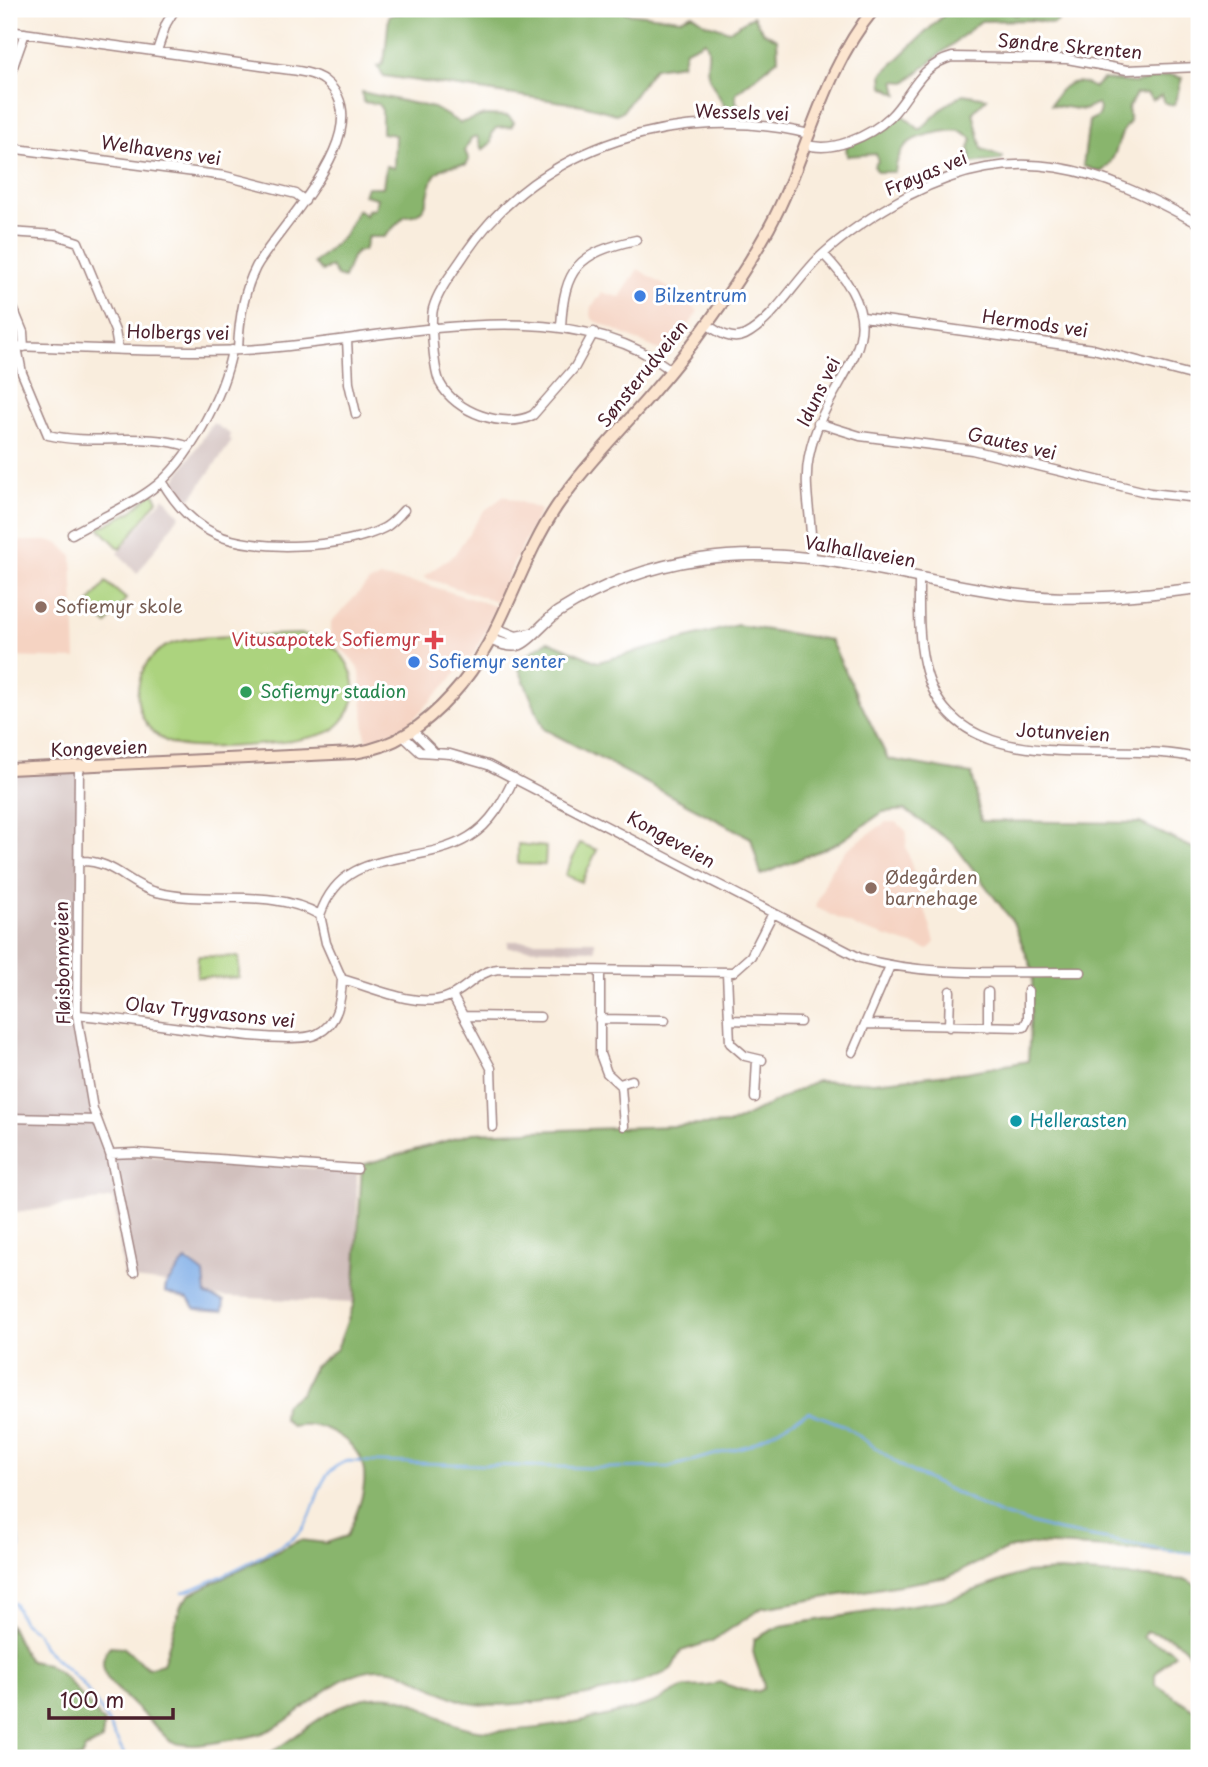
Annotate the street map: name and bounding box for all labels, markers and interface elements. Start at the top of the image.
street label: Søndre Skrenten [997,26,1143,65]
street label: Wessels vei [694,96,790,127]
street label: Welhavens vei [100,128,223,171]
street label: Frøyas vei [880,143,971,202]
place label: Bilzentrum [654,281,747,308]
marker: Bilzentrum [632,288,648,304]
street label: Hermods vei [981,302,1090,343]
street label: Sønsterudveien [590,314,694,433]
street label: Holbergs vei [126,317,230,346]
street label: Iduns vei [789,352,846,431]
street label: Gautes vei [965,419,1059,466]
street label: Valhallaveien [802,527,918,574]
place label: Sofiemyr skole [55,592,183,619]
marker: Sofiemyr skole [33,599,49,615]
place label: Vitusapotek Sofiemyr [232,625,421,652]
marker: Vitusapotek Sofiemyr [426,632,442,648]
place label: Sofiemyr senter [428,647,566,674]
marker: Sofiemyr senter [406,654,422,670]
place label: Sofiemyr stadion [260,677,406,704]
marker: Sofiemyr stadion [238,684,254,700]
street label: Jotunveien [1016,716,1111,747]
street label: Kongeveien [50,732,148,763]
street label: Kongeveien [623,803,721,874]
place label: Ødegården barnehage [885,863,978,911]
marker: Ødegården barnehage [863,880,879,896]
street label: Fløisbonnveien [47,901,76,1025]
street label: Olav Trygvasons vei [124,989,296,1034]
place label: Hellerasten [1030,1106,1127,1133]
marker: Hellerasten [1008,1113,1024,1129]
scale bar [49,1676,173,1720]
text: 100 m [60,1683,124,1715]

